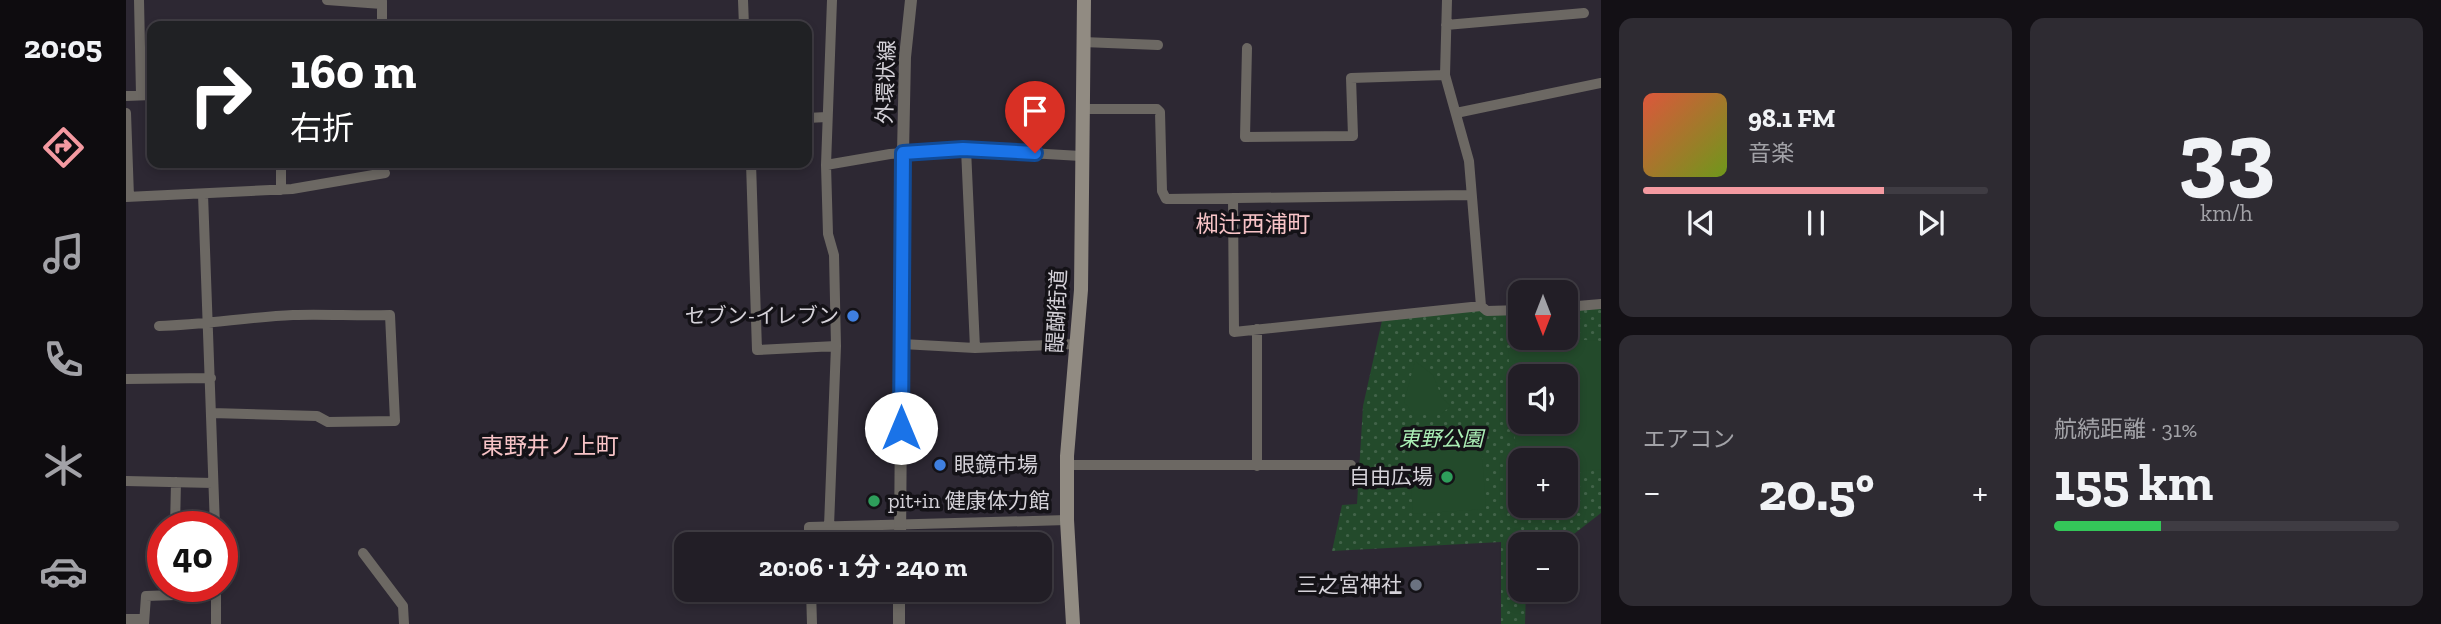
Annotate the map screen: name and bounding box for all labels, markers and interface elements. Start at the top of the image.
text: 20:05 [24,28,102,66]
street label: 外環状線 [872,40,899,124]
text: 160 m [290,42,416,101]
icon: right [175,49,266,140]
pin [1005,81,1065,153]
icon: arrive [1016,92,1054,130]
text: 33 [2178,99,2275,208]
text: 98.1 FM [1748,102,1835,134]
text: 右折 [290,109,354,147]
icon: directions [39,123,88,172]
text: 音楽 [1748,139,1794,167]
text: km/h [2200,199,2253,227]
icon: previous [1682,204,1720,242]
icon: pause [1797,204,1835,242]
icon: next [1912,204,1950,242]
district label: 椥辻西浦町 [1196,210,1311,238]
icon: music [39,229,88,278]
street label: 醍醐街道 [1042,268,1071,354]
north arrow [1508,280,1578,350]
map controls [1508,280,1578,602]
place label: セブン-イレブン [685,303,839,328]
marker: セブン-イレブン [845,308,861,324]
icon: phone [39,335,88,384]
button: sound [1508,364,1578,434]
position arrow [864,391,938,465]
text: 航続距離 · 31% [2054,415,2197,443]
text: エアコン [1643,425,1735,453]
park label: 東野公園 [1399,426,1486,451]
district label: 東野井ノ上町 [481,432,619,460]
icon: climate [39,441,88,490]
button: + [1508,448,1578,518]
text: 155 km [2054,451,2213,513]
place label: 眼鏡市場 [954,452,1038,477]
marker: 眼鏡市場 [932,457,948,473]
text: 20.5° [1759,461,1874,523]
place label: 自由広場 [1349,464,1433,489]
marker: 自由広場 [1439,469,1455,485]
text: − [1643,469,1661,515]
text: + [1972,469,1988,515]
place label: pit+in 健康体力館 [888,488,1050,513]
marker: pit+in 健康体力館 [866,493,882,509]
speed limit sign: 40 [147,511,238,602]
button: − [1508,532,1578,602]
icon: car [39,547,88,596]
text: 20:06 · 1 分 · 240 m [759,551,967,583]
place label: 三之宮神社 [1297,572,1402,597]
marker: 三之宮神社 [1408,577,1424,593]

